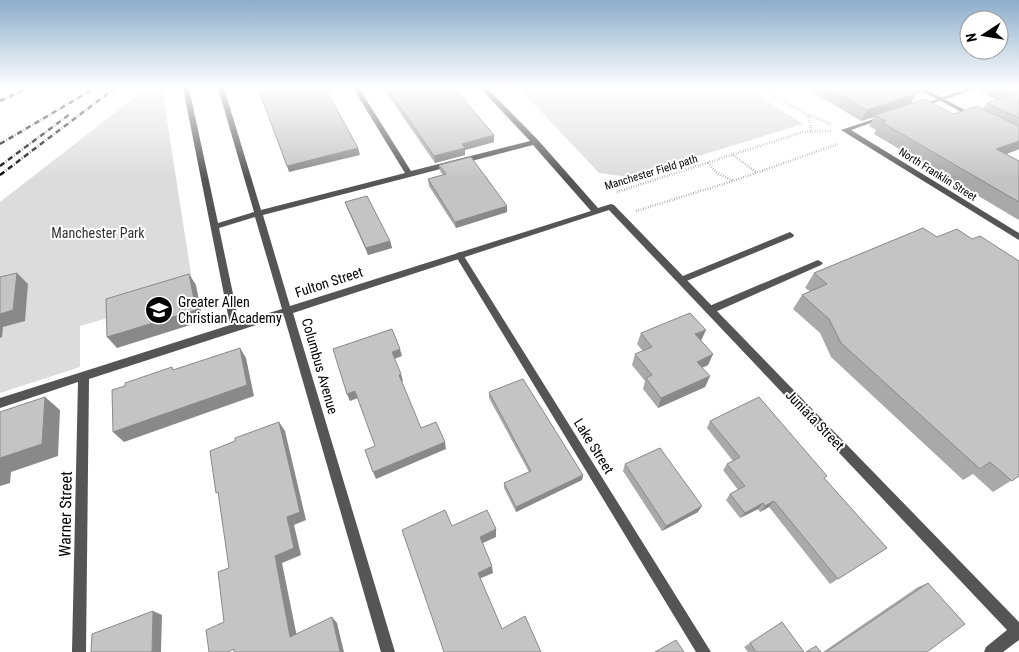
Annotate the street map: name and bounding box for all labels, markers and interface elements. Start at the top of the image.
north arrow [959,10,1009,60]
text: N [963,32,980,44]
street label: North Franklin Street [896,145,979,204]
street label: Manchester Field path [603,152,699,193]
park label: Manchester Park [51,225,145,241]
street label: Fulton Street [293,264,365,300]
place label: Greater Allen Christian Academy [178,294,282,326]
school or university icon: Greater Allen Christian Academy [144,295,174,325]
street label: Columbus Avenue [299,316,341,416]
street label: Juniata Street [782,387,848,453]
street label: Lake Street [571,415,617,477]
street label: Warner Street [55,471,76,557]

